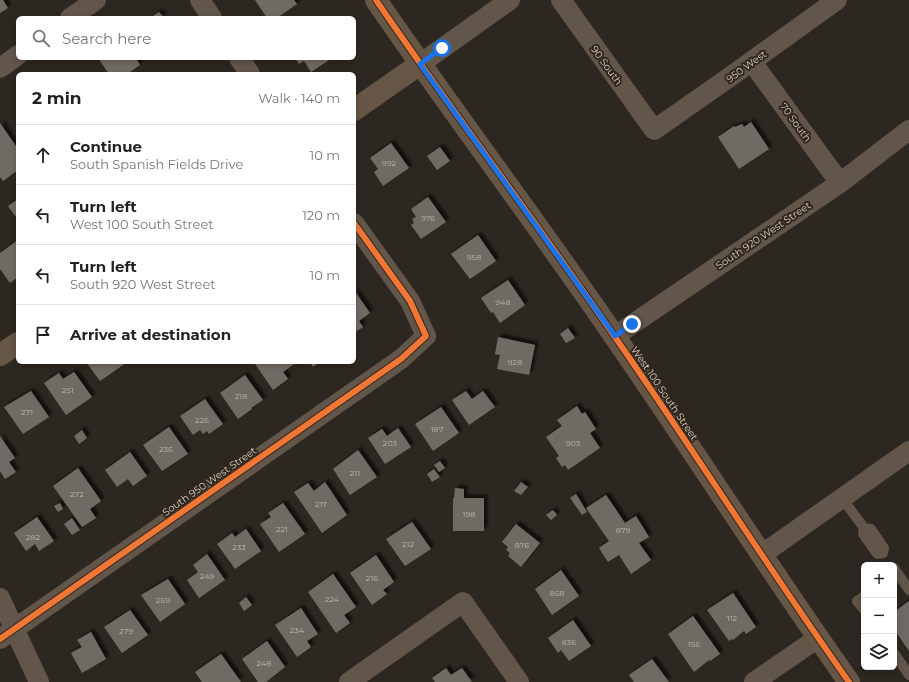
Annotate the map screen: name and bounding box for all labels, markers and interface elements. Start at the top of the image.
search box [16,16,356,60]
icon: search [30,27,52,49]
text: Search here [62,29,151,48]
route start [433,39,451,57]
street label: 90 South [588,43,625,87]
street label: 950 West [724,47,769,85]
text: 2 min [32,88,82,108]
text: Walk · 140 m [258,90,340,106]
street label: 70 South [777,100,814,144]
text: Continue [70,137,142,156]
icon: ahead [32,144,54,166]
text: 10 m [310,147,340,163]
text: South Spanish Fields Drive [70,156,243,172]
house number: 992 [382,158,397,168]
text: Turn left [70,197,137,216]
street label: South 920 West Street [713,199,813,272]
icon: left [32,204,54,226]
text: 120 m [302,207,340,223]
house number: 976 [421,213,435,223]
text: West 100 South Street [70,216,214,232]
house number: 958 [467,252,481,262]
text: Turn left [70,257,137,276]
icon: left [32,264,54,286]
text: 10 m [310,267,340,283]
text: South 920 West Street [70,276,216,292]
house number: 948 [495,297,511,307]
route end [623,315,641,333]
icon: arrive [32,324,54,346]
text: Arrive at destination [70,325,231,344]
street label: West 100 South Street [628,344,701,443]
house number: 928 [508,357,522,367]
house number: 251 [62,385,74,395]
house number: 218 [235,391,247,401]
house number: 271 [21,407,33,417]
house number: 226 [195,415,209,425]
house number: 187 [431,424,444,434]
house number: 203 [383,438,398,448]
house number: 903 [566,438,581,448]
house number: 236 [159,444,173,454]
street label: South 950 West Street [160,444,259,519]
house number: 211 [350,468,360,478]
house number: 272 [70,489,84,499]
house number: 217 [315,499,327,509]
house number: 198 [463,509,475,519]
house number: 221 [276,524,288,534]
house number: 879 [616,525,630,535]
house number: 282 [26,532,41,542]
house number: 212 [402,539,414,549]
house number: 876 [515,540,529,550]
house number: 233 [232,542,246,552]
map controls [861,562,897,670]
button: + [861,562,897,598]
house number: 249 [200,571,214,581]
house number: 216 [366,573,378,583]
house number: 858 [550,588,564,598]
house number: 224 [325,594,340,604]
house number: 269 [156,595,170,605]
button: − [861,598,897,634]
house number: 112 [727,613,738,623]
house number: 234 [290,625,305,635]
house number: 279 [119,626,133,636]
button: layers [861,634,897,670]
house number: 836 [562,637,576,647]
house number: 156 [688,639,700,649]
house number: 248 [257,658,271,668]

